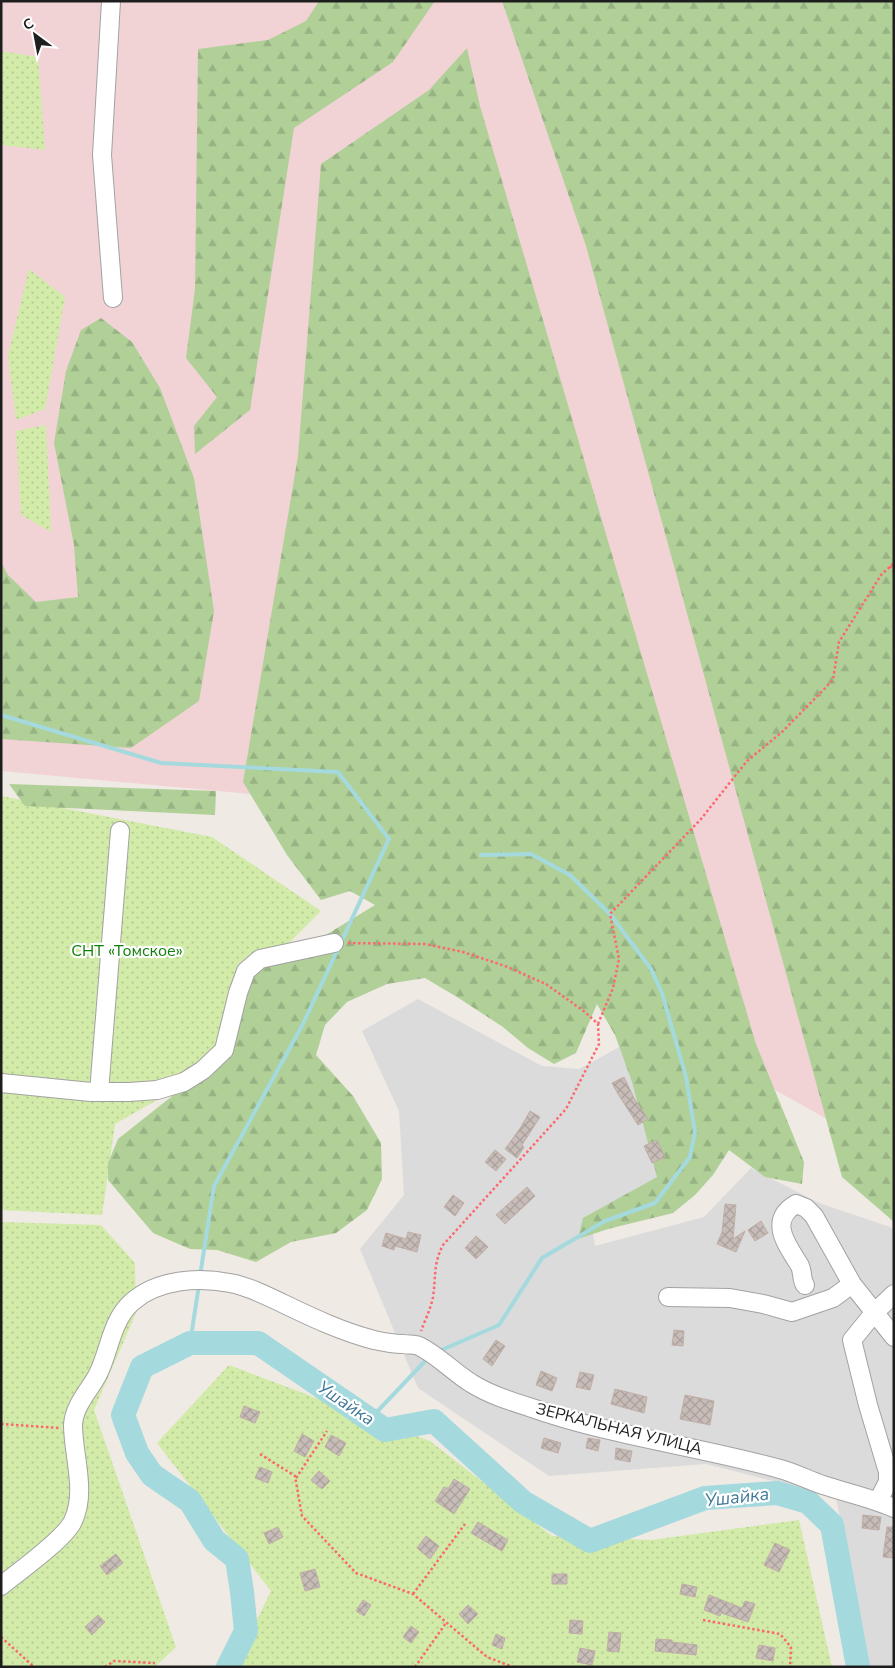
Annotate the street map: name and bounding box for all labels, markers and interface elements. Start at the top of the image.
north arrow [10,10,60,60]
text: С [19,14,38,35]
park label: СНТ «Томское» [71,940,183,962]
water label: Ушайка [313,1375,379,1431]
street label: ЗЕРКАЛЬНАЯ УЛИЦА [534,1398,705,1460]
water label: Ушайка [704,1482,770,1512]

